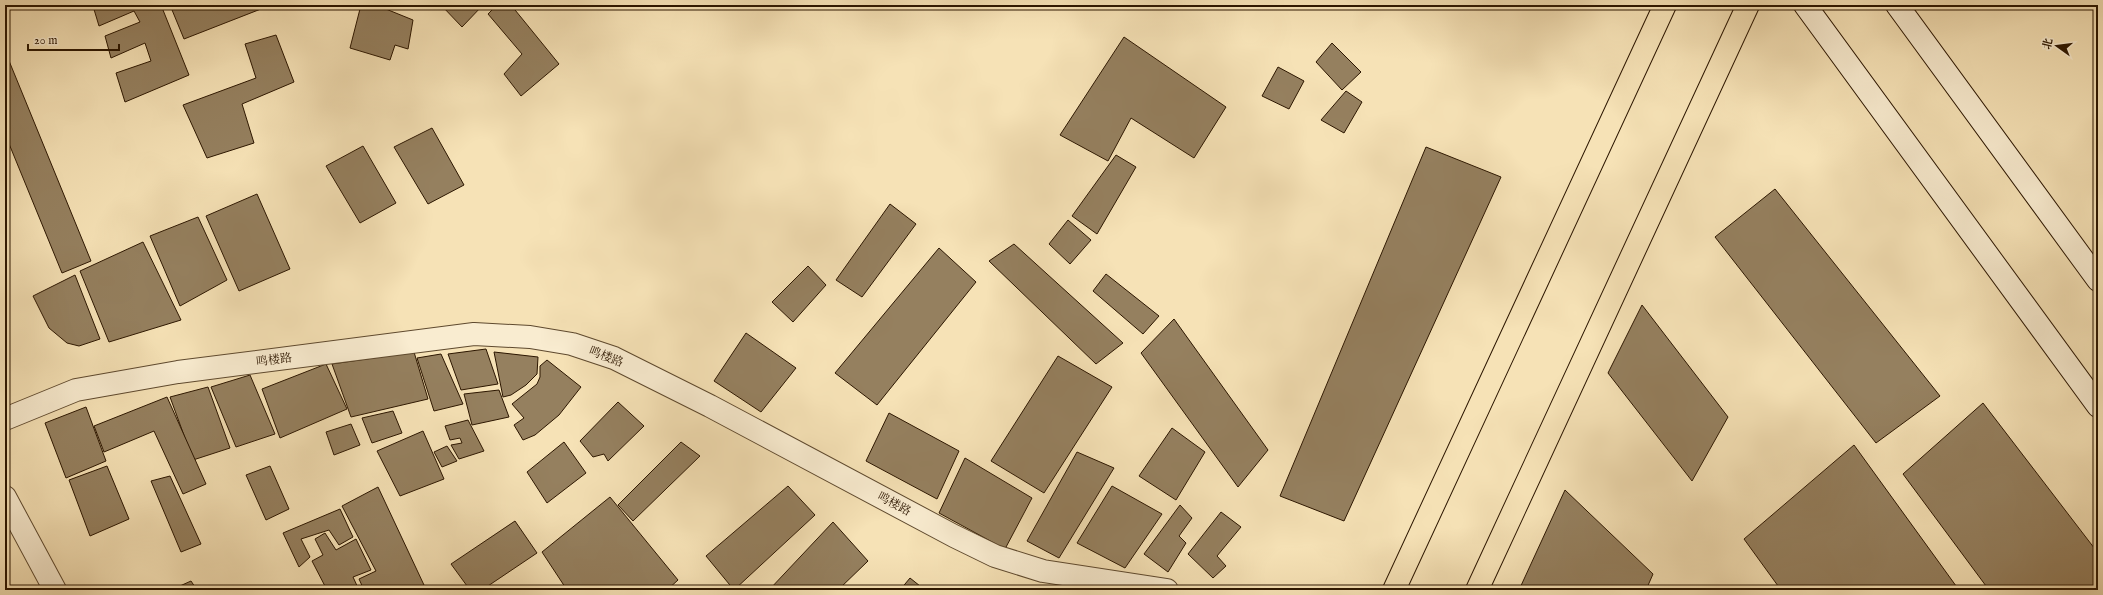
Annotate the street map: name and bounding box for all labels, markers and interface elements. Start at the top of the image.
scale bar [28,26,119,52]
north arrow [2037,26,2077,66]
text: 20 m [34,33,57,48]
text: 北 [2040,37,2056,51]
street label: 鸣楼路 [587,344,625,370]
street label: 鸣楼路 [255,350,293,370]
street label: 鸣楼路 [875,489,913,519]

